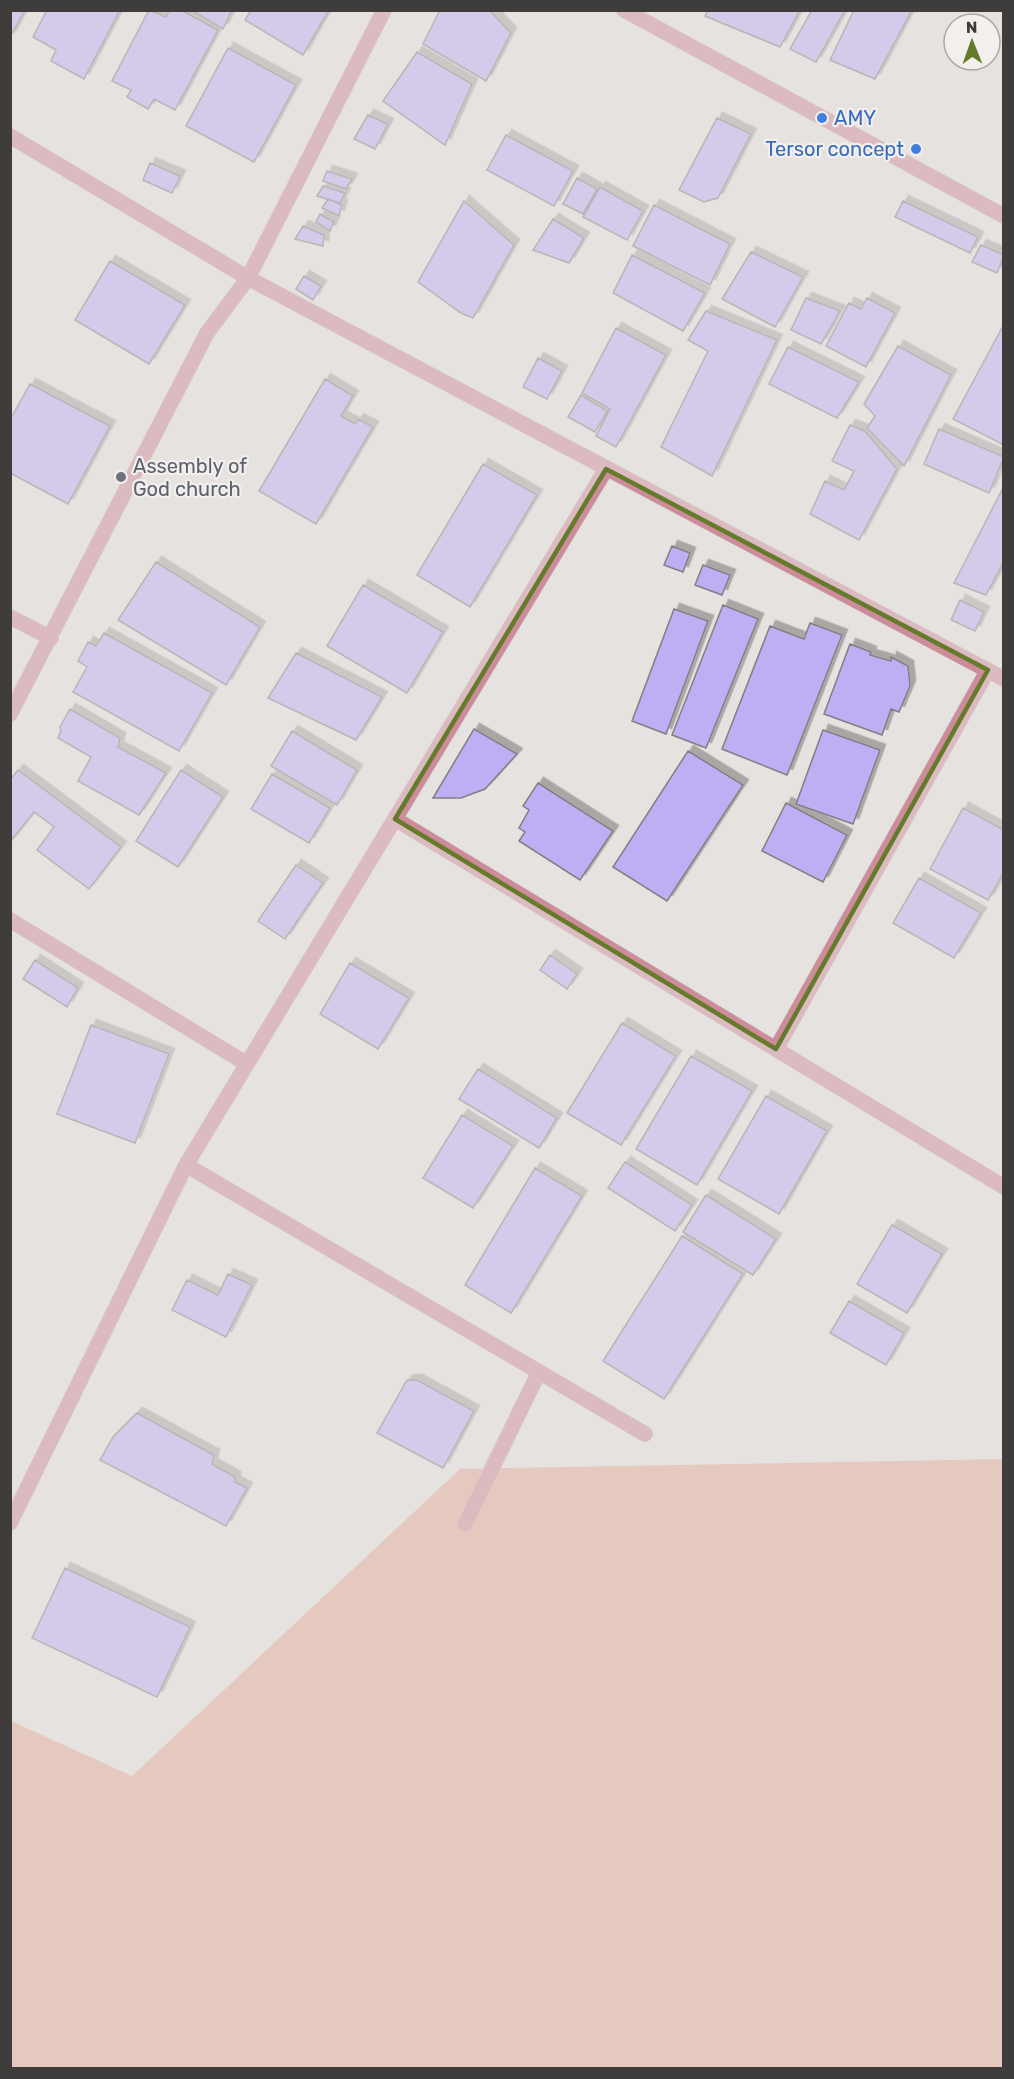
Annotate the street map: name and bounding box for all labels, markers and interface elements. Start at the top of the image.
north arrow [942,12,1002,72]
text: N [966,18,978,37]
place label: AMY [834,106,876,130]
marker: AMY [815,111,829,125]
place label: Tersor concept [765,137,904,161]
marker: Tersor concept [909,142,923,156]
place label: Assembly of God church [133,454,247,501]
marker: Assembly of God church [114,470,128,484]

